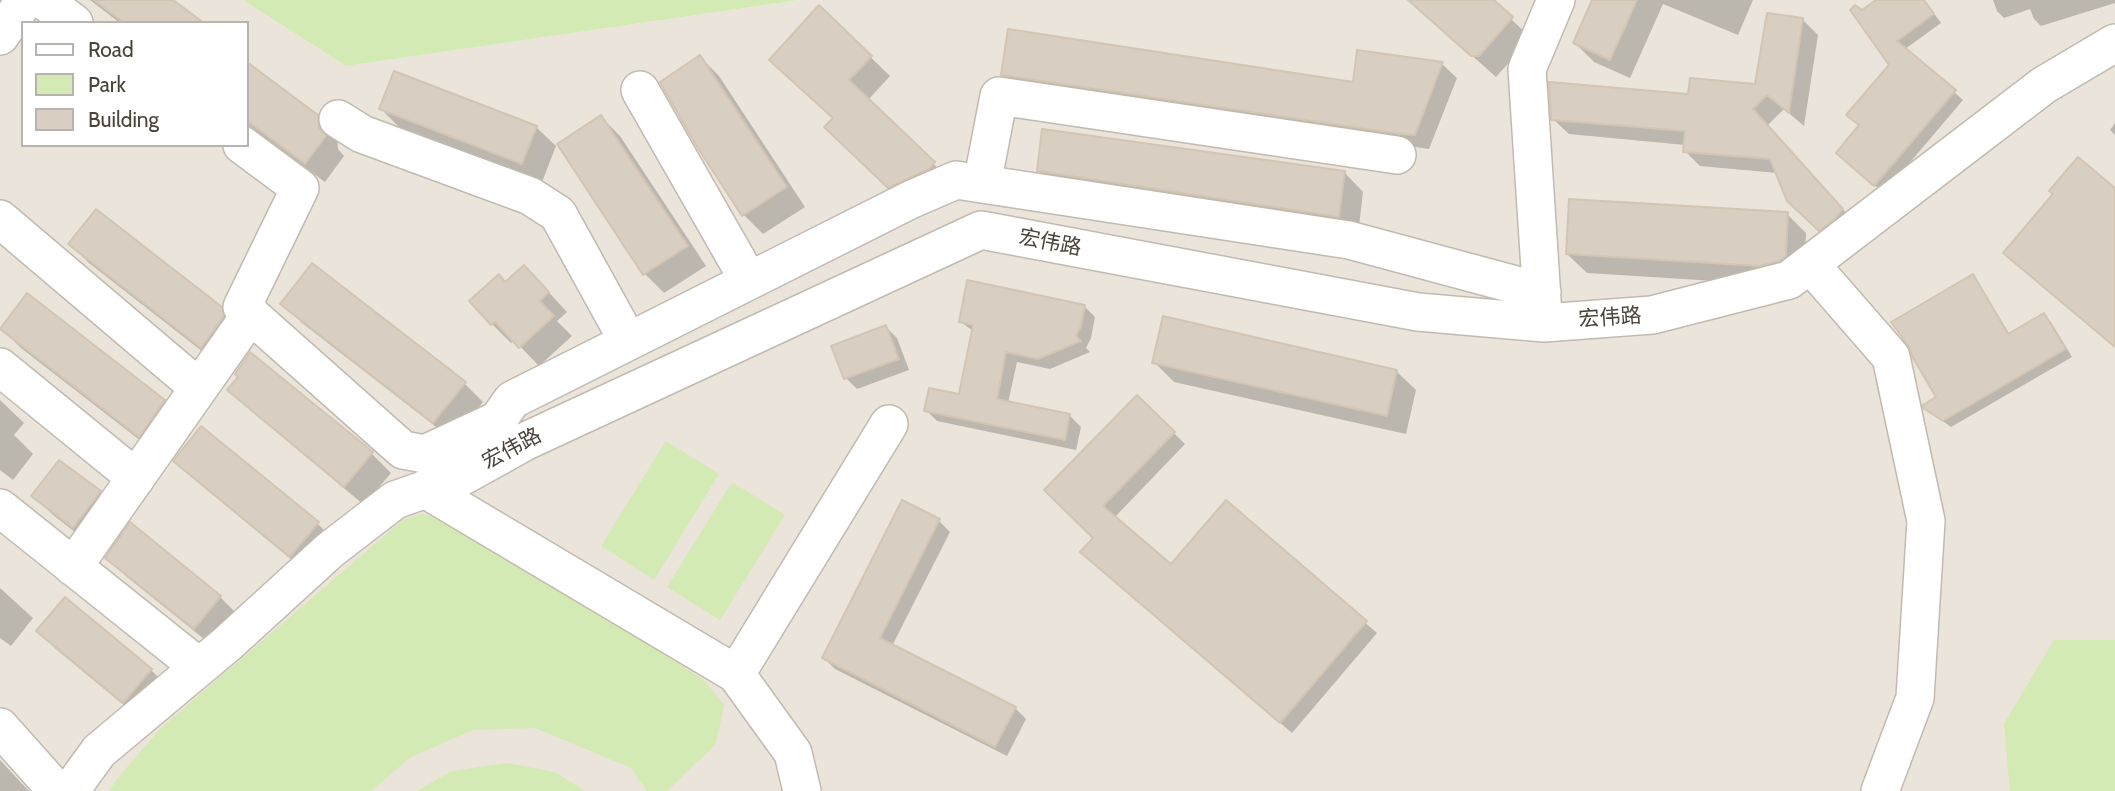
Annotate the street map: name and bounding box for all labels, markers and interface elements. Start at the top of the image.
legend [21,21,248,147]
text: Road [88,37,134,62]
text: Park [88,72,126,97]
text: Building [88,107,159,132]
street label: 宏伟路 [1017,225,1083,261]
street label: 宏伟路 [1578,303,1642,333]
street label: 宏伟路 [478,423,546,475]

